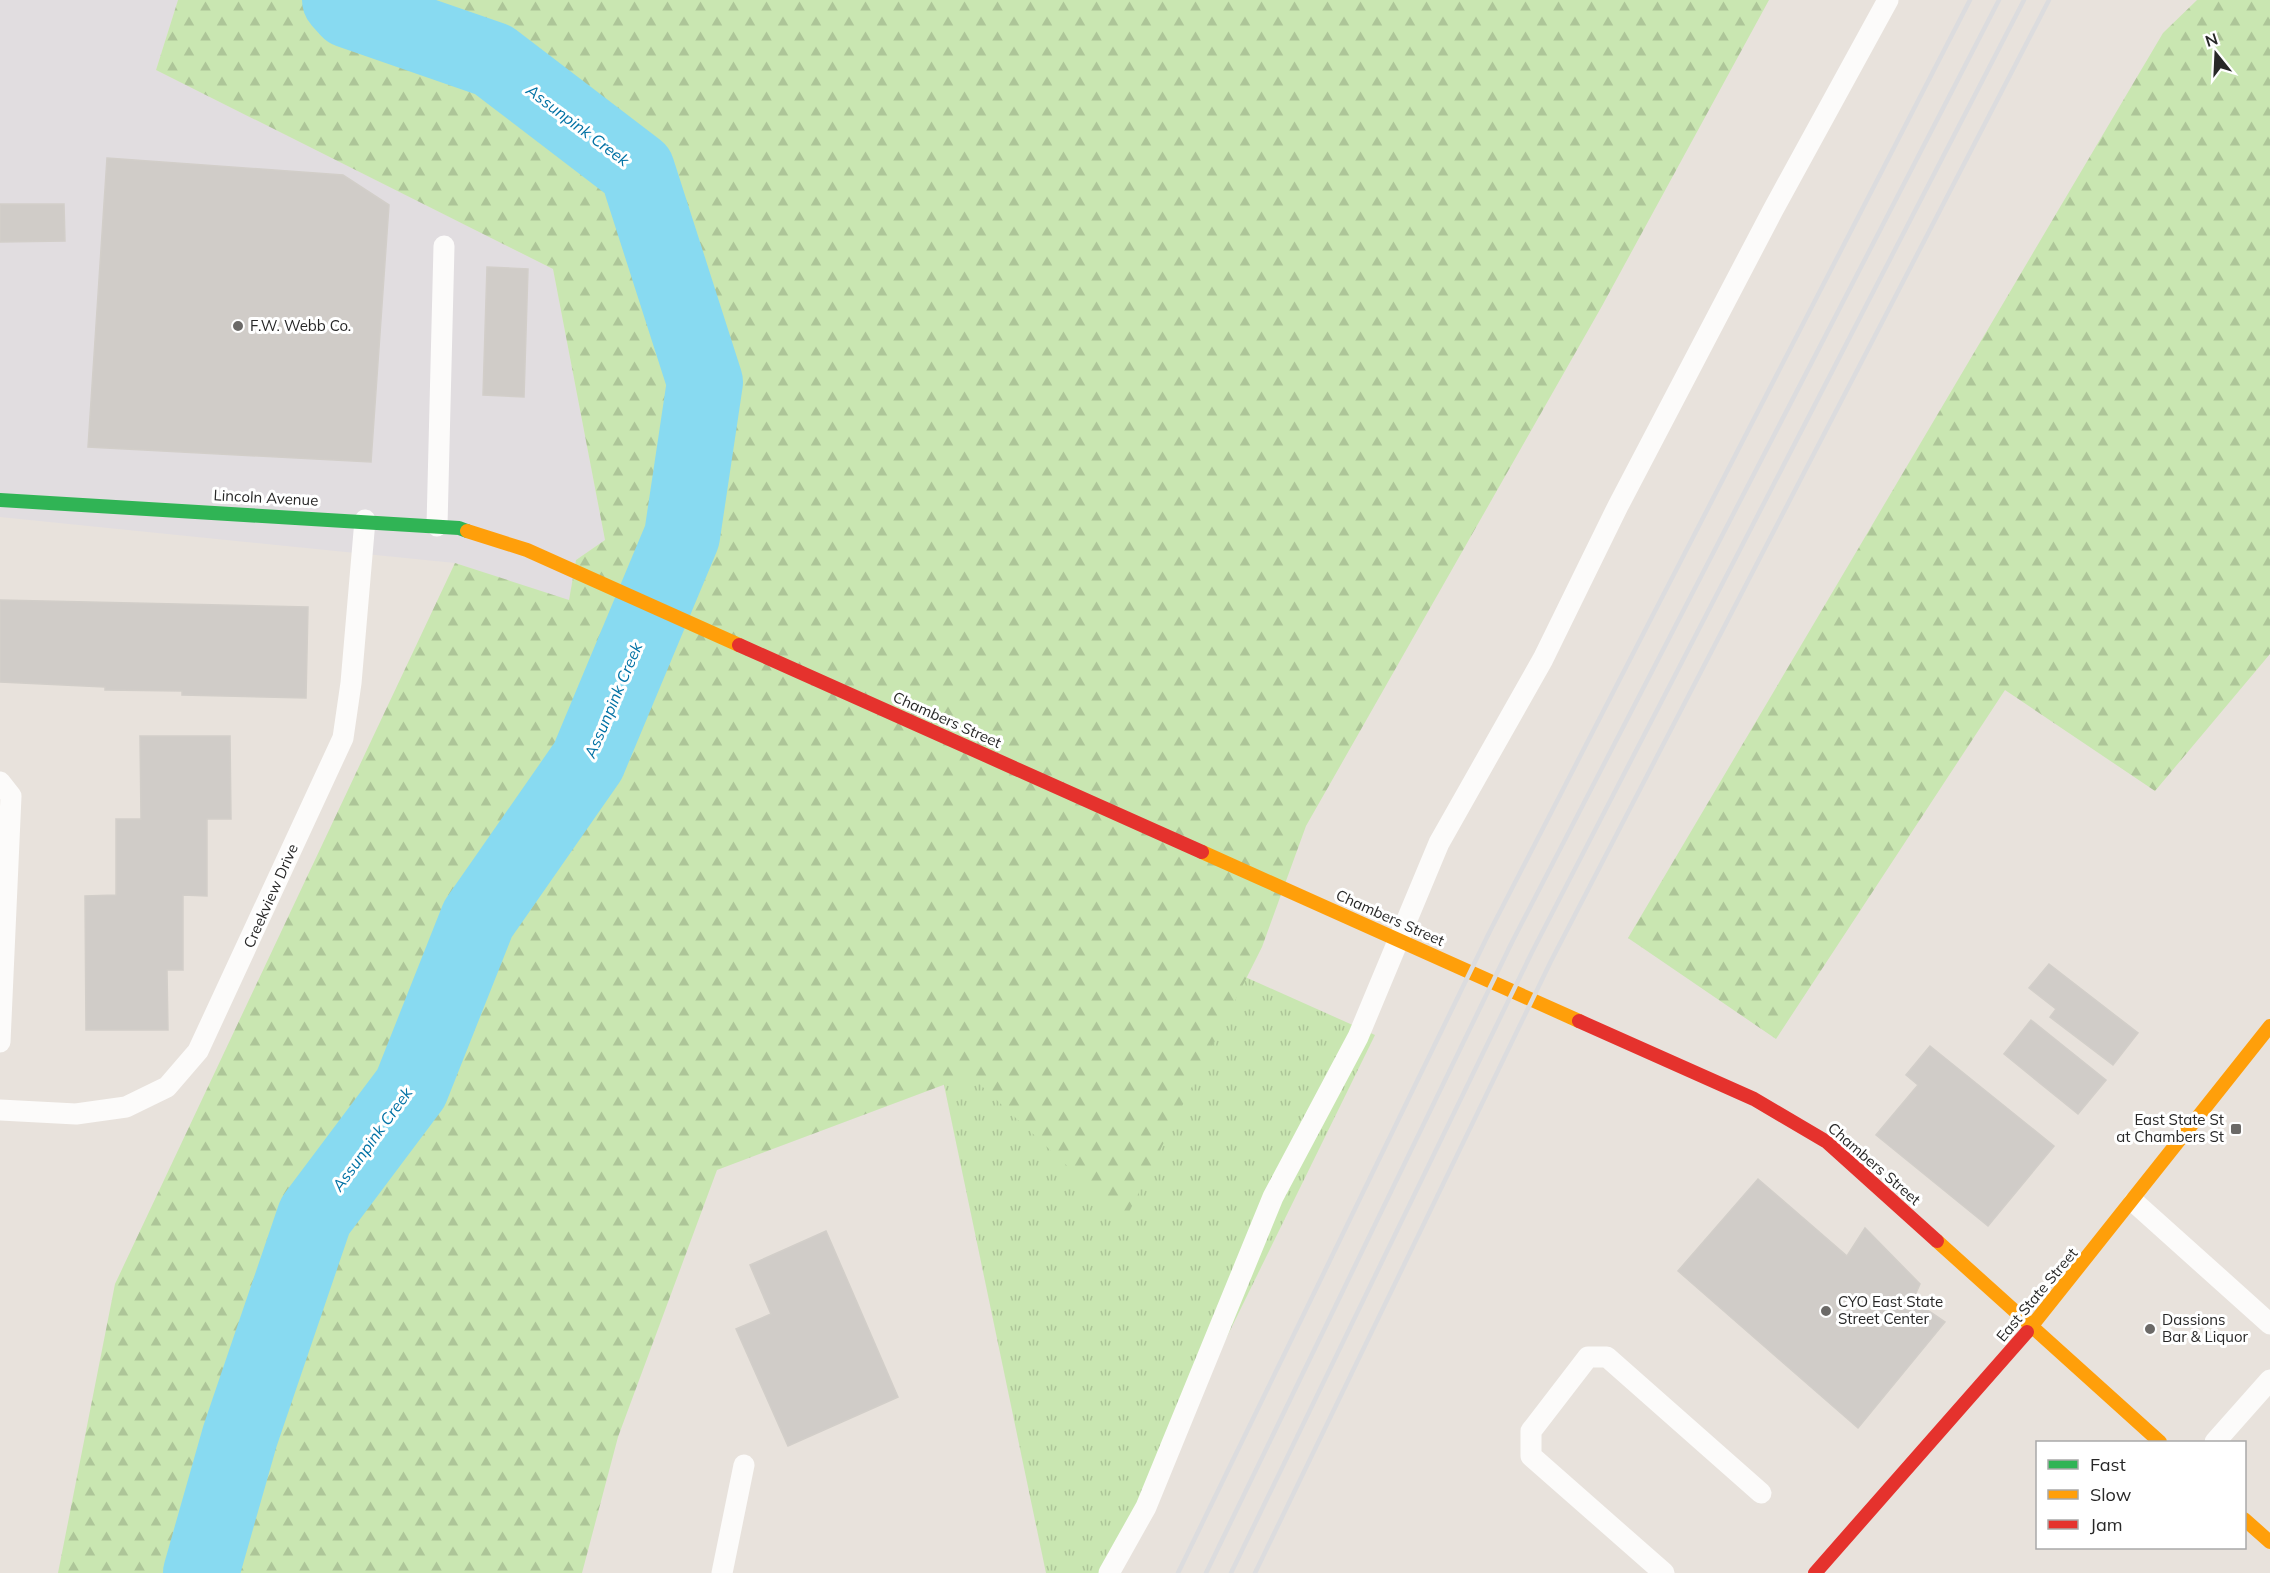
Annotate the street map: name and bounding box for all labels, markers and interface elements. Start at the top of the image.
north arrow [2186,24,2246,84]
text: N [2203,28,2220,51]
water label: Assunpink Creek [522,79,634,171]
place label: F.W. Webb Co. [250,316,351,335]
marker: F.W. Webb Co. [231,319,245,333]
street label: Lincoln Avenue [213,485,319,510]
water label: Assunpink Creek [579,638,647,762]
street label: Chambers Street [890,687,1004,752]
street label: Creekview Drive [239,841,302,951]
street label: Chambers Street [1333,885,1447,950]
water label: Assunpink Creek [327,1082,417,1196]
place label: East State St at Chambers St [2116,1110,2224,1146]
street label: Chambers Street [1824,1118,1925,1209]
marker: East State St at Chambers St [2229,1122,2243,1136]
street label: East State Street [1992,1244,2081,1345]
place label: CYO East State Street Center [1838,1292,1943,1328]
marker: CYO East State Street Center [1819,1304,1833,1318]
place label: Dassions Bar & Liquor [2162,1310,2249,1346]
marker: Dassions Bar & Liquor [2143,1322,2157,1336]
legend [2036,1441,2246,1549]
text: Fast [2090,1453,2126,1476]
text: Slow [2090,1483,2132,1506]
text: Jam [2090,1513,2123,1536]

